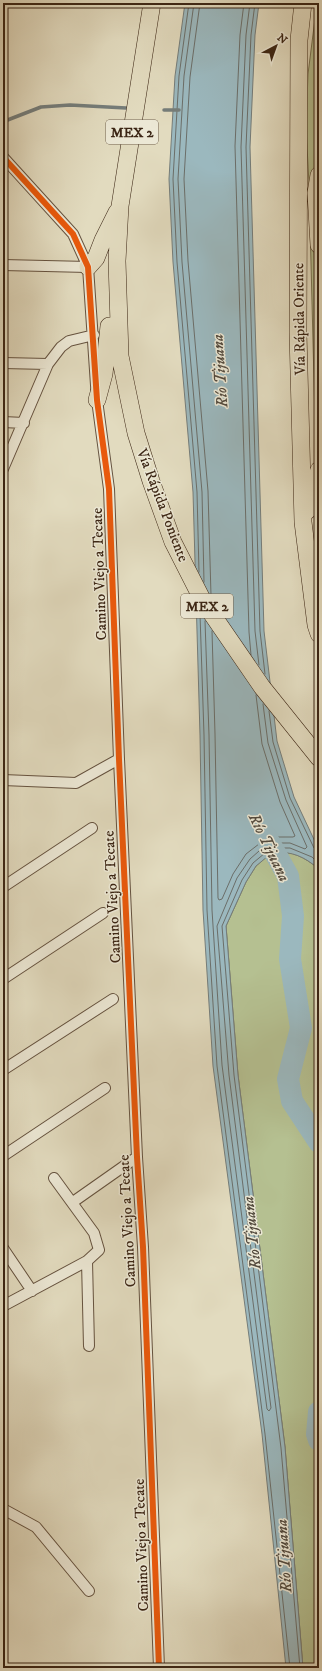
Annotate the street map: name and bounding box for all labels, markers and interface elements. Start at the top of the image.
north arrow [256,26,296,66]
text: N [274,31,290,47]
road number: MEX 2 [106,120,158,144]
street label: Vía Rápida Oriente [289,263,310,376]
water label: Río Tijuana [207,333,233,409]
street label: Vía Rápida Poniente [132,445,193,564]
street label: Camino Viejo a Tecate [88,507,111,641]
road number: MEX 2 [181,594,233,618]
water label: Río Tijuana [244,809,294,885]
street label: Camino Viejo a Tecate [100,830,125,964]
street label: Camino Viejo a Tecate [115,1154,140,1288]
water label: Río Tijuana [238,1195,266,1272]
street label: Camino Viejo a Tecate [130,1478,153,1612]
water label: Río Tijuana [271,1518,297,1594]

